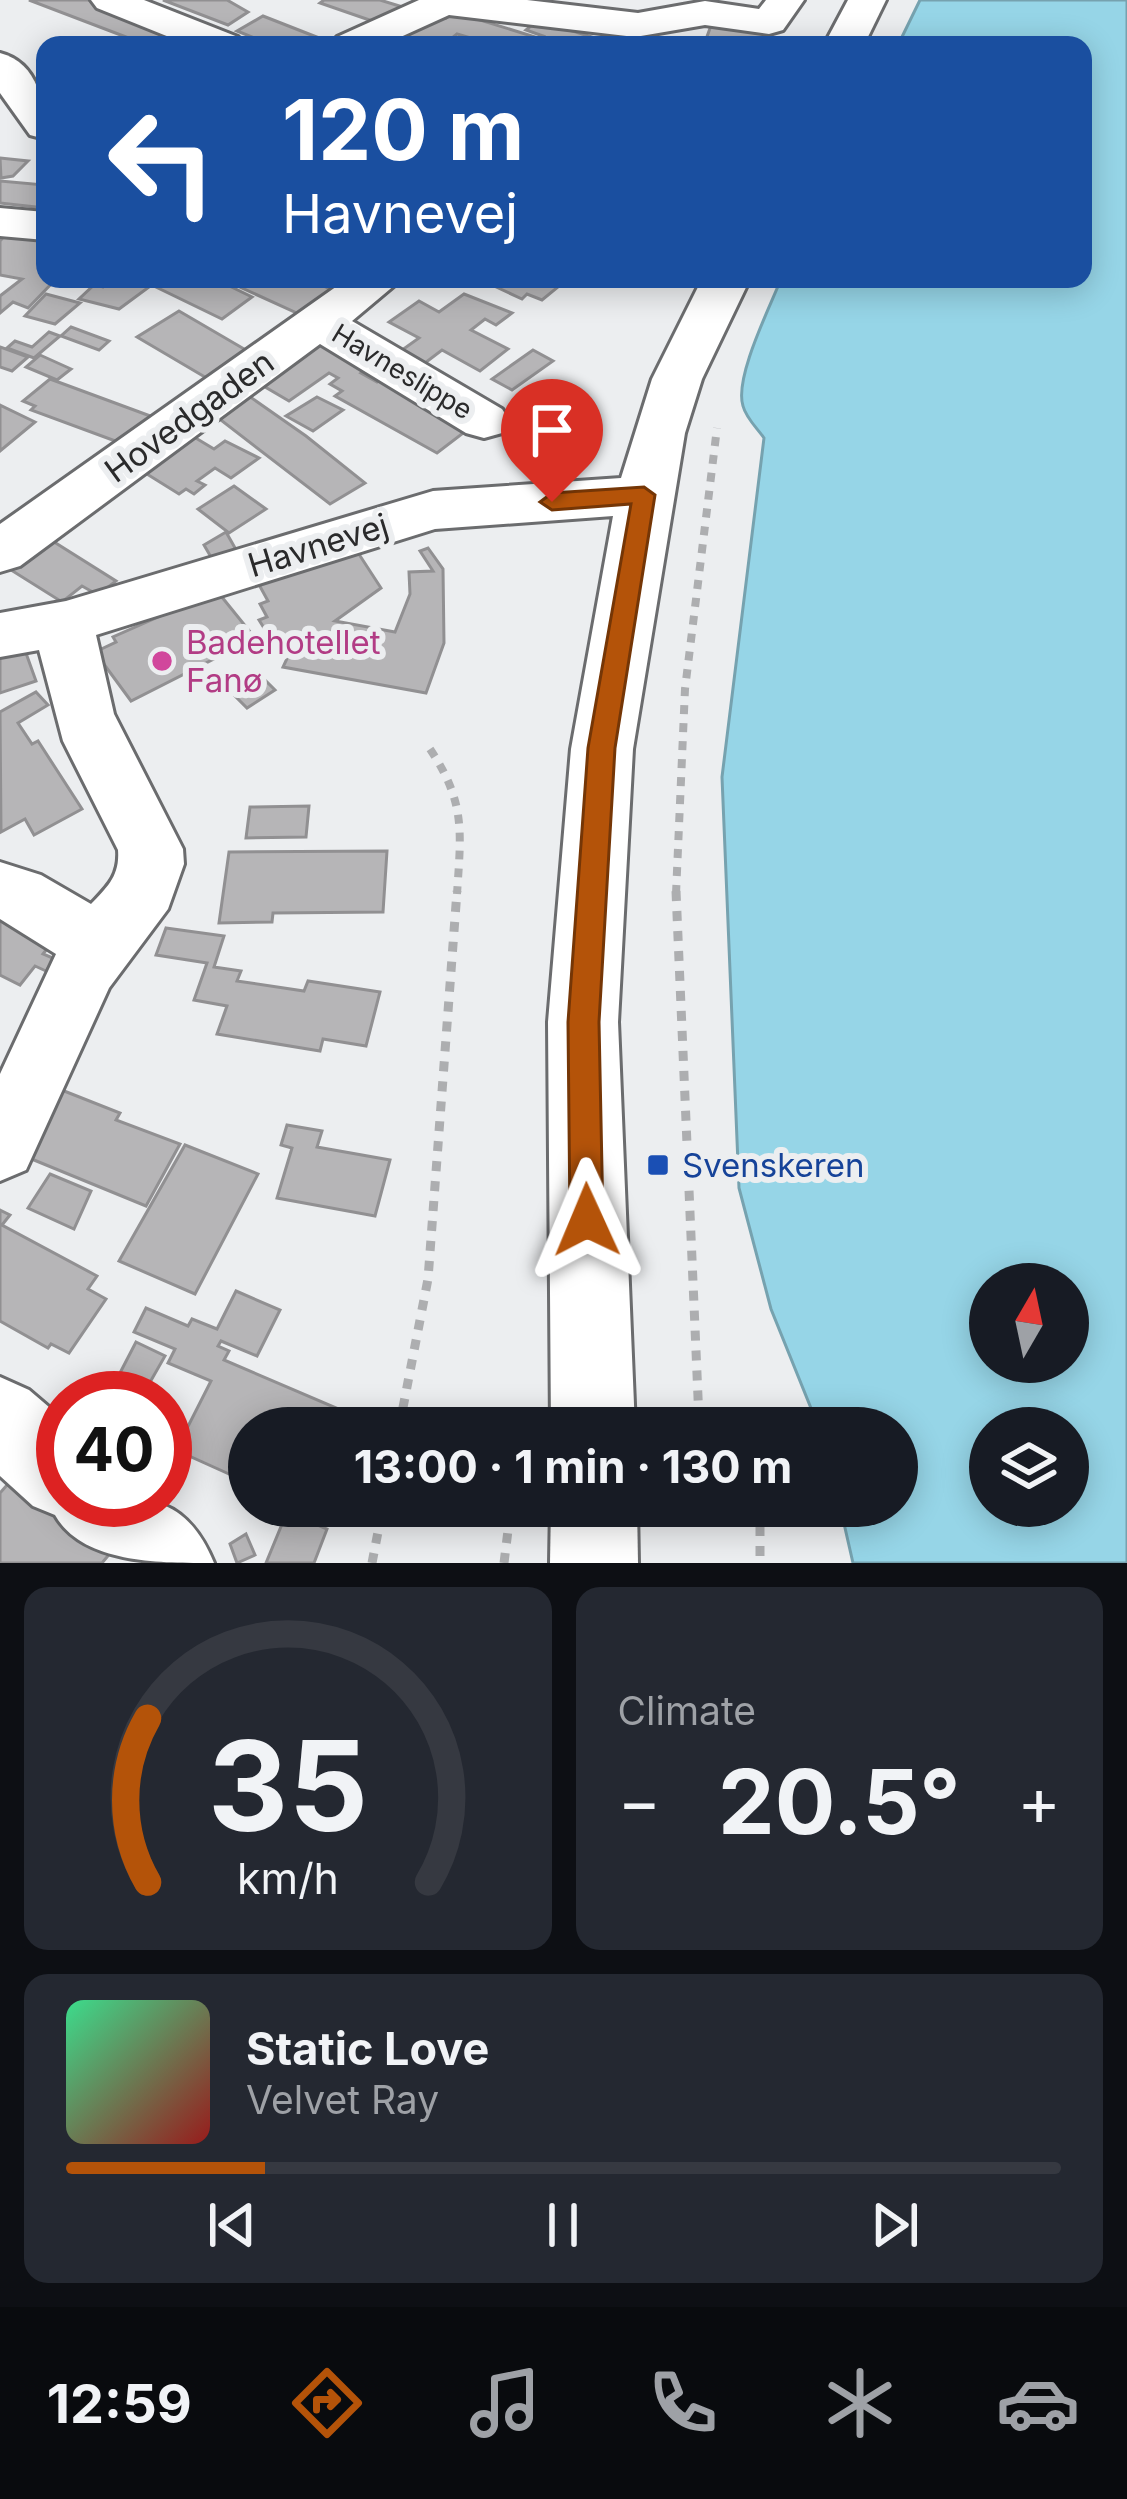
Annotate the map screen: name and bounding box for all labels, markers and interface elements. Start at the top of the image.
text: 120 m [282,79,524,180]
icon: left [84,84,240,240]
text: Havnevej [282,181,518,246]
street label: Havneslippe [326,317,478,426]
street label: Hovedgaden [97,341,281,491]
pin [501,379,603,502]
icon: arrive [519,397,585,463]
street label: Havnevej [243,505,393,585]
place label: Badehotellet Fanø [186,622,381,700]
marker: Badehotellet Fanø [149,648,175,674]
place label: Svenskeren [682,1145,864,1185]
marker: Svenskeren [645,1152,671,1178]
position arrow [524,1157,650,1283]
north arrow [969,1263,1089,1383]
map controls [969,1263,1089,1527]
speed limit sign: 40 [36,1371,192,1527]
button: layers [969,1407,1089,1527]
text: 13:00 · 1 min · 130 m [354,1439,792,1494]
text: Climate [618,1687,756,1734]
text: 35 [208,1710,368,1861]
text: 20.5° [718,1747,961,1856]
text: − [618,1761,661,1841]
text: + [1017,1761,1061,1841]
text: km/h [237,1851,339,1903]
text: Static Love [246,2021,489,2076]
text: Velvet Ray [246,2076,439,2123]
icon: previous [199,2192,265,2258]
icon: pause [530,2192,596,2258]
icon: next [862,2192,928,2258]
icon: directions [285,2361,369,2445]
icon: music [463,2361,547,2445]
icon: phone [641,2361,725,2445]
icon: climate [818,2361,902,2445]
icon: car [996,2361,1080,2445]
text: 12:59 [47,2371,192,2436]

